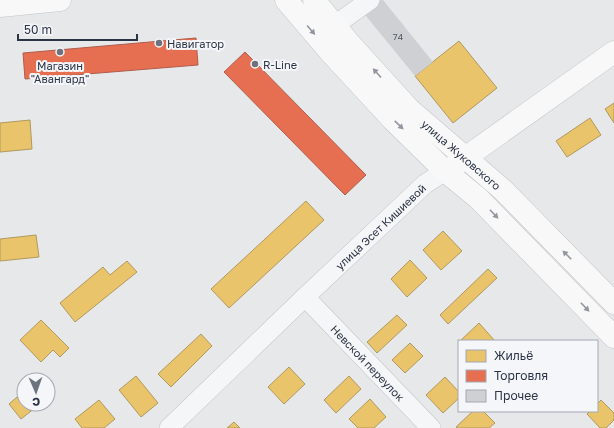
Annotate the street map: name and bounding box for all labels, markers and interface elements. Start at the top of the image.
scale bar [18,16,137,42]
text: 50 m [24,22,52,37]
one-way arrow [306,24,315,35]
house number: 74 [393,31,404,42]
place label: Навигатор [167,37,224,50]
marker: Навигатор [154,38,164,48]
marker: Магазин "Авангард" [55,47,65,57]
place label: R-Line [263,58,297,71]
place label: Магазин "Авангард" [31,59,89,85]
marker: R-Line [250,59,260,69]
one-way arrow [372,68,381,78]
street label: улица Жуковского [419,117,504,192]
one-way arrow [394,121,404,130]
street label: улица Эсет Кишиевой [332,181,428,272]
one-way arrow [489,209,499,219]
one-way arrow [562,250,572,260]
one-way arrow [580,302,589,312]
street label: Невской переулок [329,322,408,404]
legend [458,340,598,412]
text: Жильё [494,348,533,363]
text: Торговля [494,368,548,383]
north arrow [16,372,56,412]
text: Прочее [494,388,538,403]
text: С [32,396,40,409]

